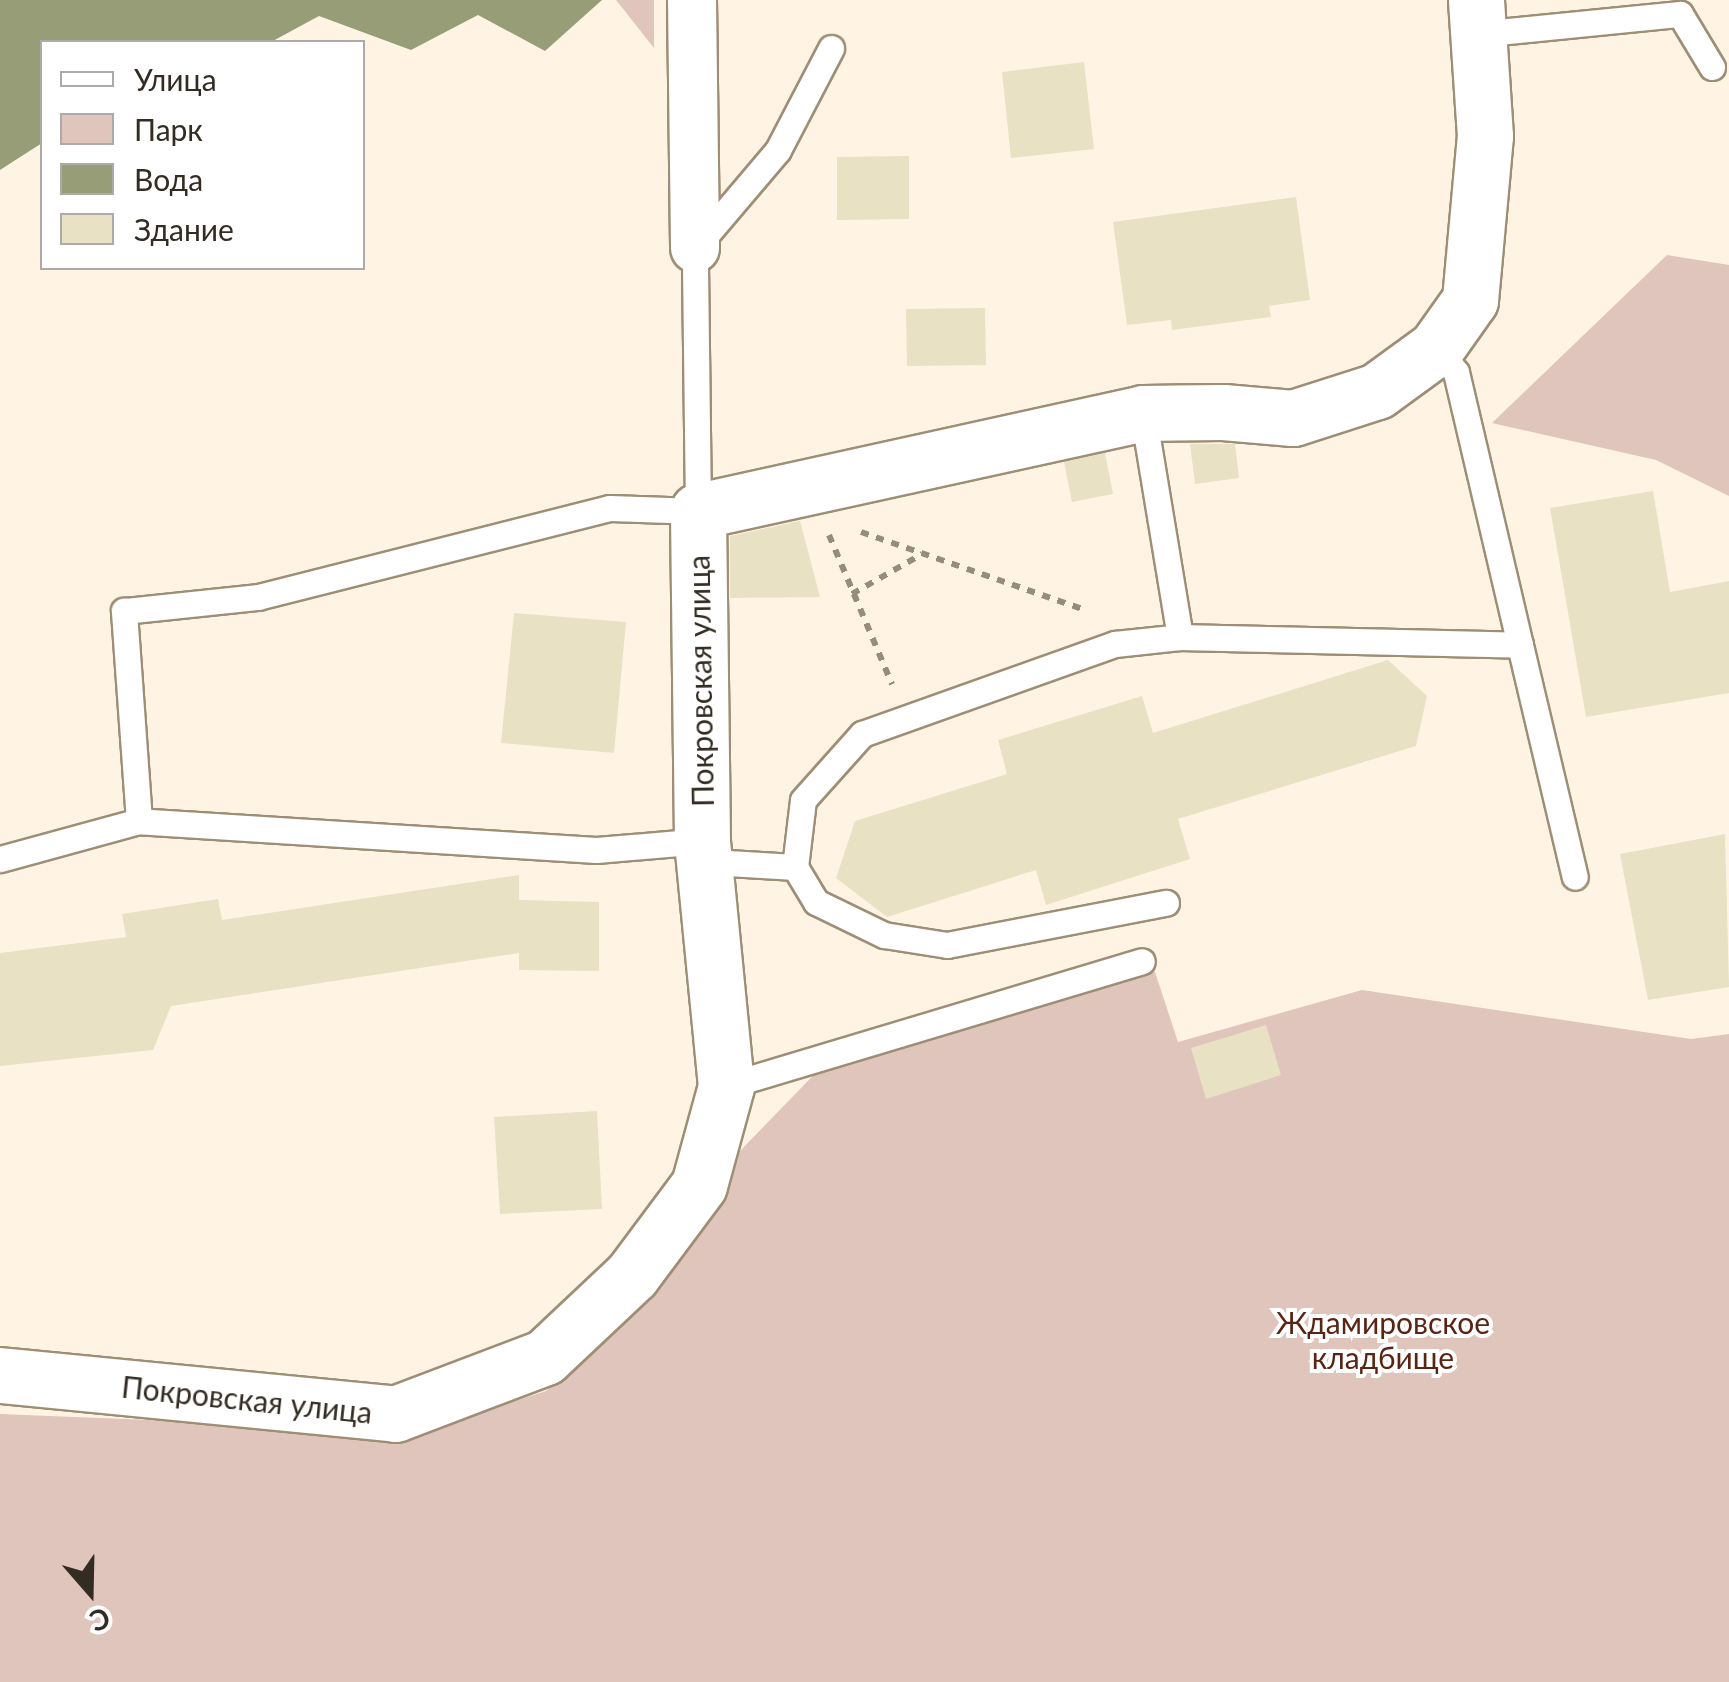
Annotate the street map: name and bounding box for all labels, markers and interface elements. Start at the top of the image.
legend [40,40,365,270]
text: Улица [134,61,217,97]
text: Парк [134,111,203,147]
text: Вода [134,161,203,197]
text: Здание [134,211,234,247]
street label: Покровская улица [680,555,720,807]
park label: Ждамировское кладбище [1276,1304,1490,1374]
street label: Покровская улица [120,1368,374,1430]
north arrow [40,1542,140,1642]
text: С [86,1601,115,1639]

